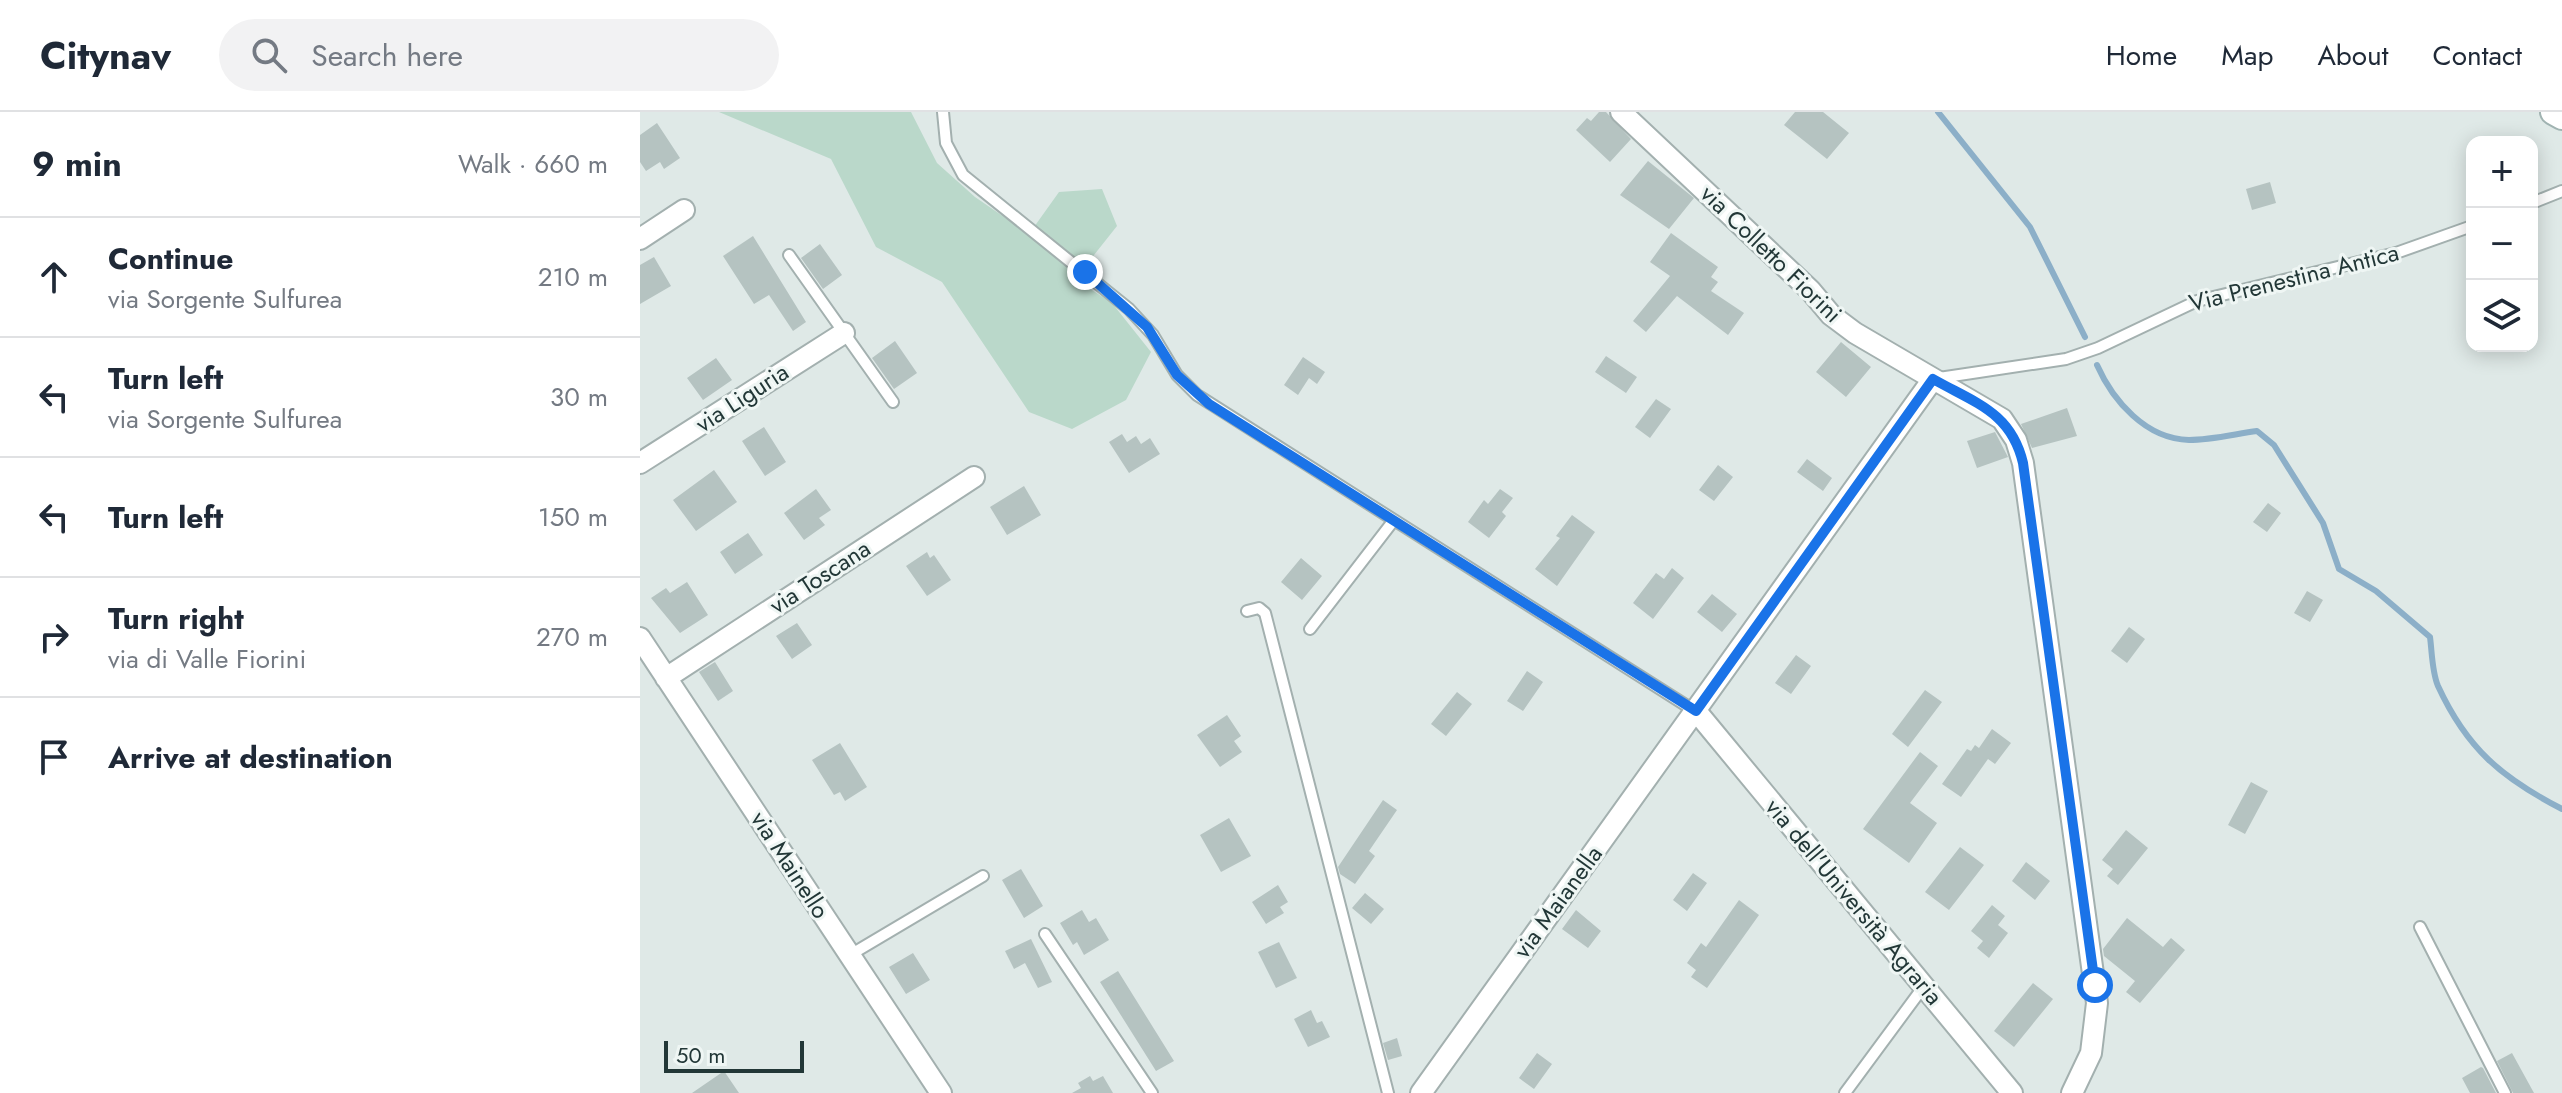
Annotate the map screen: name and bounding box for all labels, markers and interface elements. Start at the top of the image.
search box [219,19,779,91]
text: Citynav [40,28,171,83]
icon: search [247,33,291,77]
text: Search here [311,34,463,77]
text: Home [2106,35,2177,76]
text: Map [2221,35,2273,76]
text: About [2317,35,2389,76]
text: Contact [2433,35,2522,76]
map controls [2466,136,2538,352]
button: + [2466,136,2538,208]
text: 9 min [32,140,122,189]
text: Walk · 660 m [458,145,608,183]
street label: via Colletto Fiorini [1693,177,1850,330]
button: − [2466,208,2538,280]
street label: Via Prenestina Antica [2185,235,2403,321]
text: Continue [108,237,234,280]
route end [1067,254,1103,290]
icon: ahead [32,255,76,299]
text: 210 m [538,258,608,296]
text: via Sorgente Sulfurea [108,280,342,318]
button: layers [2466,280,2538,352]
street label: via Liguria [688,354,795,441]
text: Turn left [108,357,223,400]
icon: left [32,375,76,419]
text: 30 m [550,378,608,416]
text: via Sorgente Sulfurea [108,400,342,438]
icon: left [32,495,76,539]
text: Turn left [108,496,223,539]
text: 150 m [538,498,608,536]
street label: via Toscana [762,531,877,622]
text: Turn right [108,597,244,640]
icon: right [32,615,76,659]
text: 270 m [536,618,608,656]
text: via di Valle Fiorini [108,640,306,678]
icon: arrive [32,735,76,779]
text: Arrive at destination [108,736,393,779]
street label: via dell'Università Agraria [1757,791,1951,1012]
street label: via Mainello [743,804,838,925]
street label: via Maianella [1505,838,1611,965]
route start [2077,967,2113,1003]
scale bar [664,1037,804,1073]
text: 50 m [676,1039,725,1071]

